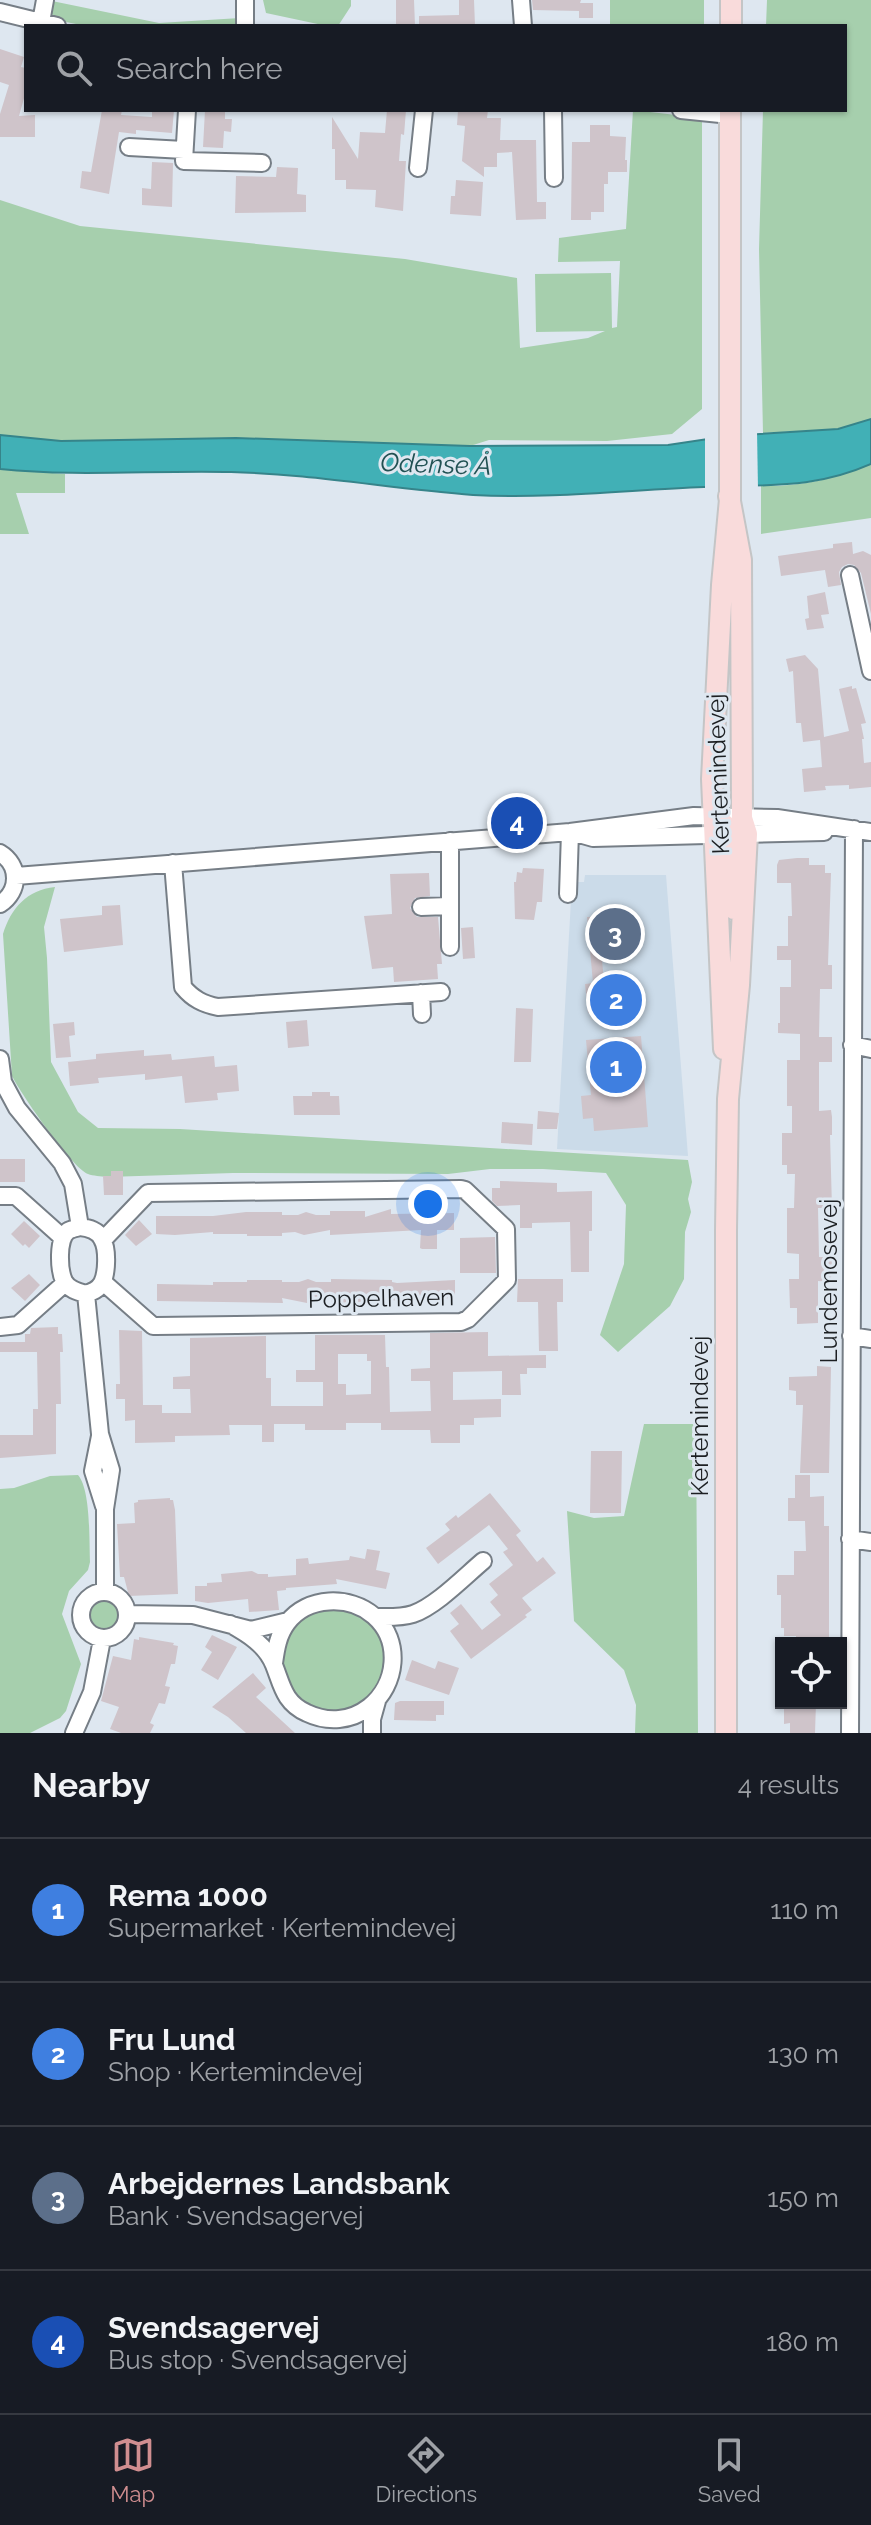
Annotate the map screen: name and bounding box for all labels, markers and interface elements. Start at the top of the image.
search box [24,24,847,112]
icon: search [52,46,96,90]
text: Search here [116,51,283,86]
water label: Odense Å [380,447,492,481]
street label: Kertemindevej [701,693,735,855]
pin: 4 [491,793,543,853]
pin: 3 [589,904,641,964]
pin: 2 [590,970,642,1030]
pin: 1 [590,1037,642,1097]
your location [408,1184,448,1224]
street label: Lundemosevej [814,1199,843,1363]
street label: Poppelhaven [308,1282,454,1314]
street label: Kertemindevej [685,1336,714,1496]
map controls [775,1637,847,1709]
button: locate [775,1637,847,1709]
text: Nearby [32,1765,150,1805]
text: 4 results [738,1770,839,1800]
text: Rema 1000 [108,1878,268,1913]
text: 1 [52,1895,64,1925]
text: 110 m [770,1895,839,1925]
text: Supermarket · Kertemindevej [108,1913,456,1943]
text: Fru Lund [108,2022,235,2057]
text: 2 [51,2039,65,2069]
text: 130 m [768,2039,839,2069]
text: Shop · Kertemindevej [108,2057,363,2087]
text: Arbejdernes Landsbank [108,2166,450,2201]
text: 3 [51,2183,65,2213]
text: 150 m [767,2183,839,2213]
text: Bank · Svendsagervej [108,2201,364,2231]
text: Svendsagervej [108,2310,320,2345]
text: 4 [51,2327,65,2357]
text: 180 m [766,2327,839,2357]
text: Bus stop · Svendsagervej [108,2345,408,2375]
tab: Map [110,2433,155,2507]
tab: Directions [376,2433,477,2507]
tab: Saved [698,2433,761,2507]

